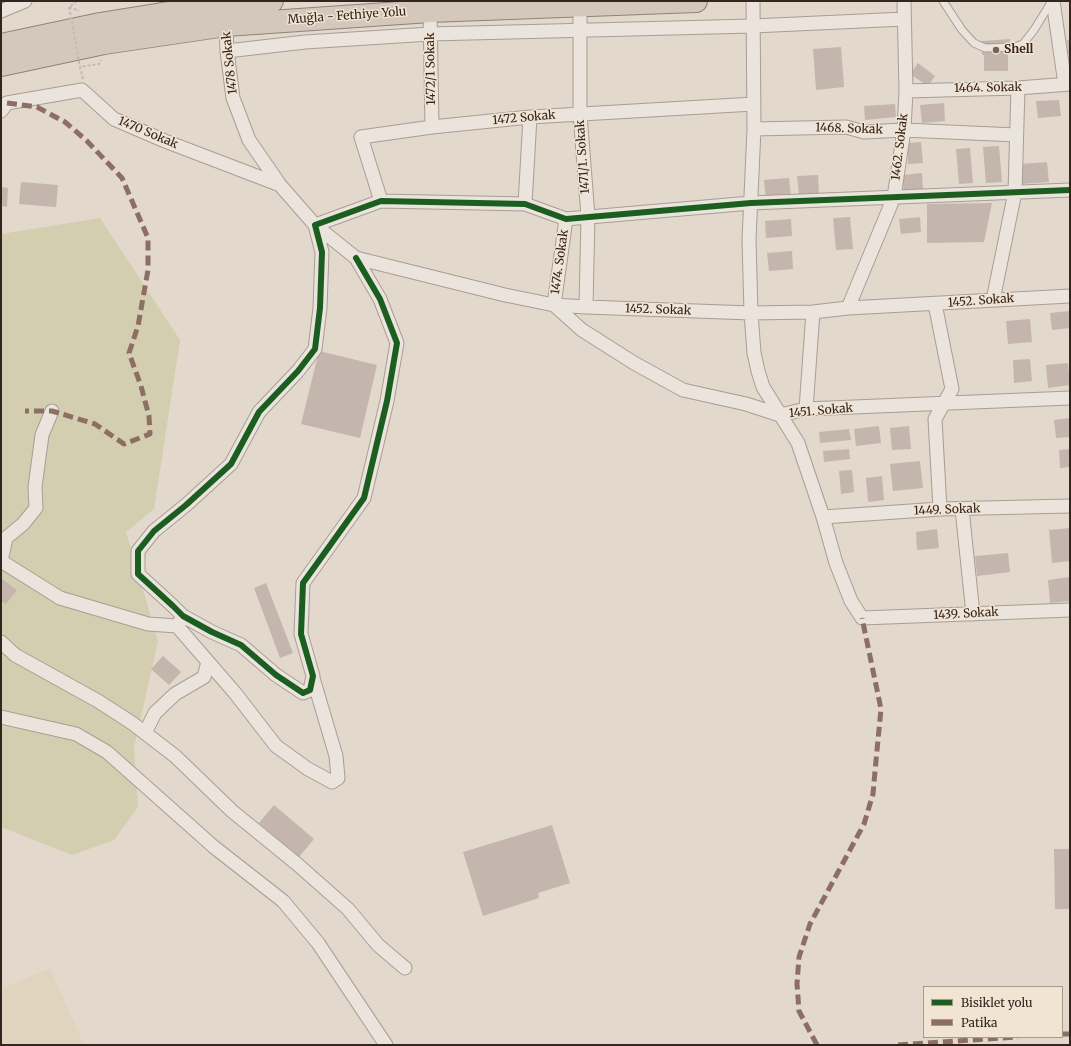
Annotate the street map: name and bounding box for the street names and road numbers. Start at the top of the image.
street label: Muğla - Fethiye Yolu [287,5,407,27]
street label: 1478 Sokak [220,31,240,95]
street label: 1472/1 Sokak [423,32,439,106]
street label: 1464. Sokak [954,80,1022,96]
street label: 1472 Sokak [492,108,556,128]
street label: 1462. Sokak [889,113,911,181]
street label: 1470 Sokak [116,114,180,152]
street label: 1471/1. Sokak [573,120,593,194]
street label: 1468. Sokak [815,121,883,137]
street label: 1474. Sokak [548,229,572,295]
street label: 1452. Sokak [947,292,1015,310]
street label: 1452. Sokak [625,302,691,318]
street label: 1451. Sokak [788,401,854,421]
street label: 1449. Sokak [913,502,981,518]
street label: 1439. Sokak [933,605,999,623]

